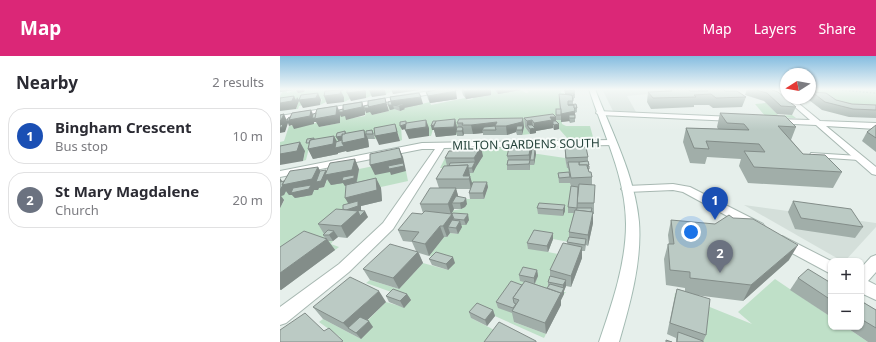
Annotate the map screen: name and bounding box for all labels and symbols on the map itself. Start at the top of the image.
north arrow [780,68,816,104]
street label: MILTON GARDENS SOUTH [452,134,600,154]
pin: 1 [702,187,728,220]
your location [681,222,701,242]
pin: 2 [707,240,733,273]

